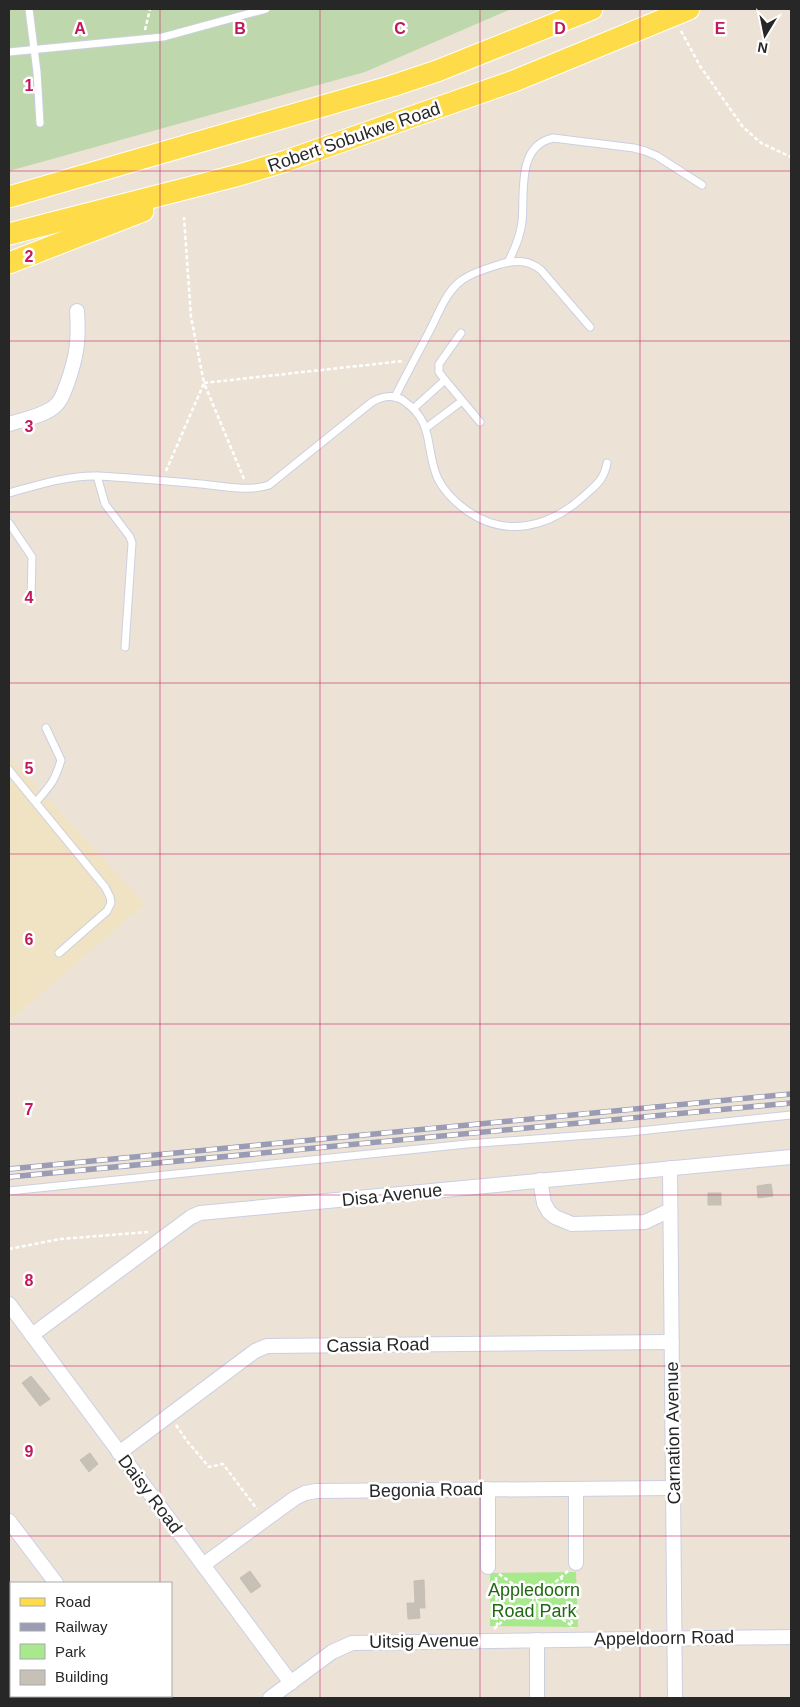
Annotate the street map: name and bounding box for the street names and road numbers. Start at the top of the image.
street label: Robert Sobukwe Road [265,98,443,176]
street label: Disa Avenue [341,1180,443,1210]
street label: Cassia Road [326,1334,430,1356]
street label: Carnation Avenue [662,1361,684,1505]
street label: Daisy Road [114,1451,186,1537]
street label: Begonia Road [369,1479,483,1501]
street label: Appeldoorn Road [594,1627,734,1649]
street label: Uitsig Avenue [369,1630,479,1652]

